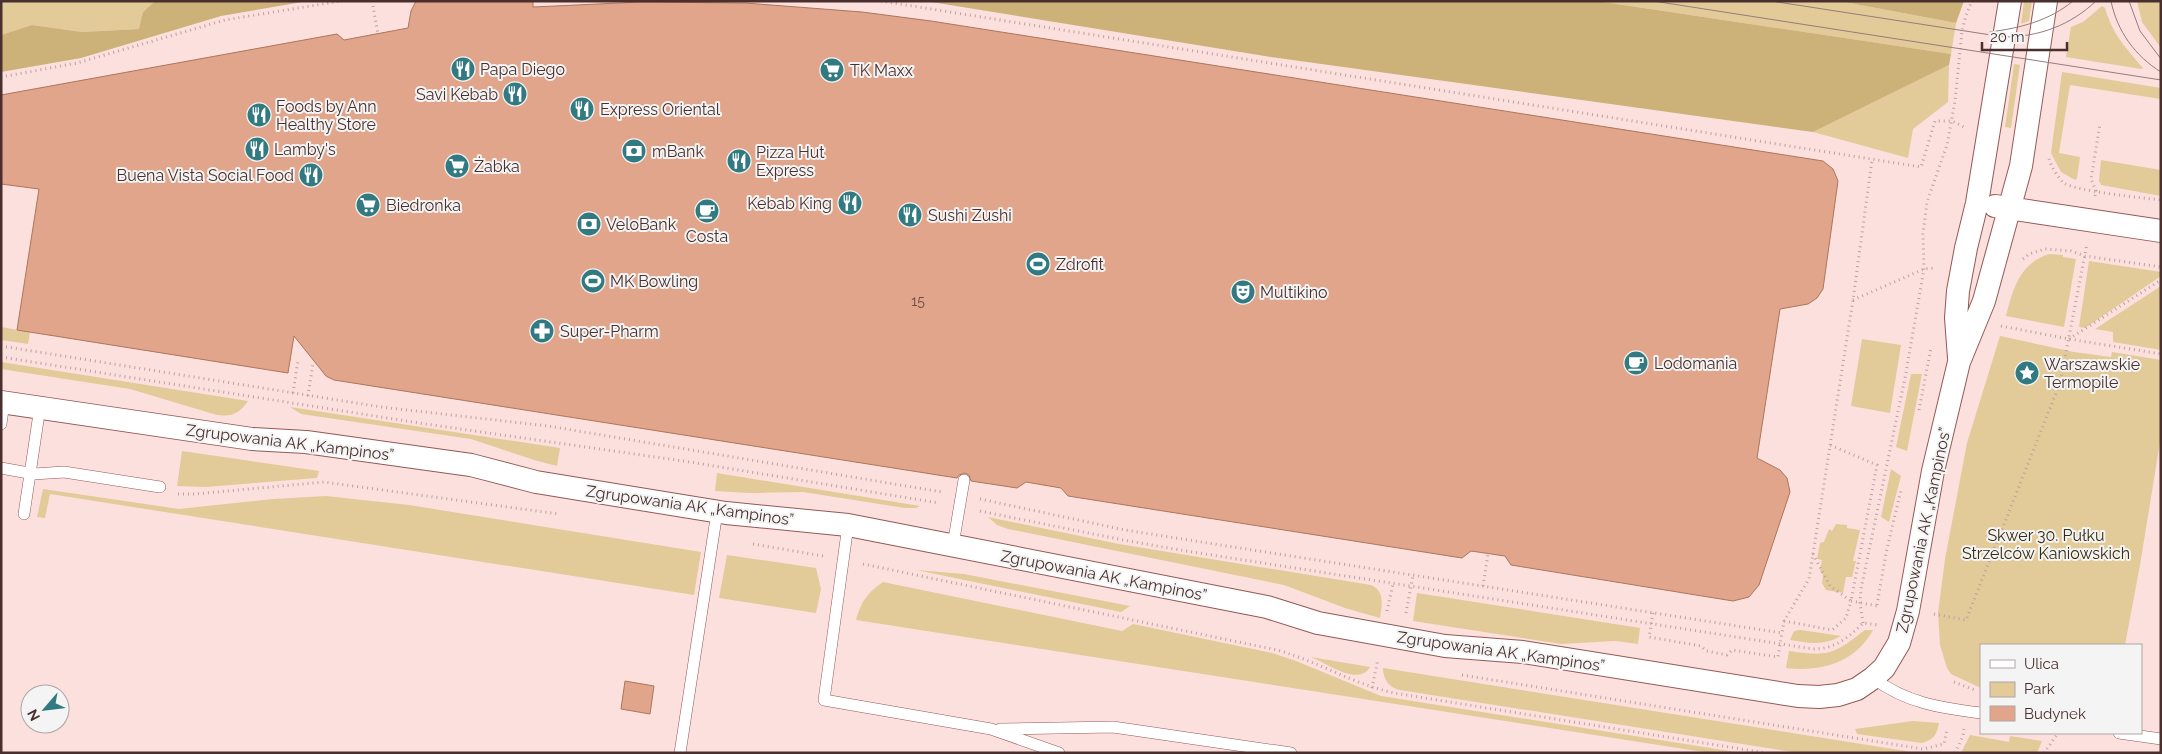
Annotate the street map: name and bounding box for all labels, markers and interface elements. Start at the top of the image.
scale bar [1982,20,2067,52]
text: 20 m [1990,28,2025,46]
restaurant icon: Papa Diego [450,56,476,82]
supermarket icon: TK Maxx [819,57,845,83]
place label: Papa Diego [480,60,565,79]
place label: TK Maxx [850,61,913,80]
restaurant icon: Savi Kebab [502,81,528,107]
place label: Savi Kebab [416,85,498,104]
restaurant icon: Express Oriental [569,96,595,122]
place label: Foods by Ann Healthy Store [276,97,377,134]
place label: Express Oriental [600,100,721,119]
restaurant icon: Foods by Ann Healthy Store [246,102,272,128]
restaurant icon: Lamby's [244,136,270,162]
bank icon: mBank [621,138,647,164]
place label: Lamby's [274,140,336,159]
place label: mBank [652,142,704,161]
place label: Pizza Hut Express [756,143,825,180]
restaurant icon: Pizza Hut Express [726,148,752,174]
supermarket icon: Żabka [444,153,470,179]
place label: Żabka [474,156,520,176]
restaurant icon: Buena Vista Social Food [298,162,324,188]
place label: Buena Vista Social Food [117,166,294,185]
restaurant icon: Kebab King [837,190,863,216]
supermarket icon: Biedronka [355,192,381,218]
place label: Kebab King [747,194,832,213]
place label: Biedronka [386,196,461,215]
cafe icon: Costa [694,198,720,224]
restaurant icon: Sushi Zushi [897,202,923,228]
place label: Sushi Zushi [928,206,1012,225]
bank icon: VeloBank [576,211,602,237]
place label: VeloBank [606,215,677,234]
place label: Costa [686,227,728,246]
sports icon: Zdrofit [1025,251,1051,277]
place label: Zdrofit [1056,255,1105,274]
sports icon: MK Bowling [580,268,606,294]
place label: MK Bowling [610,272,698,291]
theatre icon: Multikino [1230,279,1256,305]
place label: Multikino [1260,283,1328,302]
house number: 15 [911,293,925,309]
pharmacy icon: Super-Pharm [529,318,555,344]
place label: Super-Pharm [560,322,659,341]
cafe icon: Lodomania [1623,350,1649,376]
place label: Lodomania [1654,354,1737,373]
place label: Warszawskie Termopile [2044,355,2140,392]
place icon: Warszawskie Termopile [2014,360,2040,386]
street label: Zgrupowania AK „Kampinos” [185,420,395,465]
street label: Zgrupowania AK „Kampinos” [1892,426,1955,635]
street label: Zgrupowania AK „Kampinos” [585,482,795,529]
park label: Skwer 30. Pułku Strzelców Kaniowskich [1962,526,2130,563]
street label: Zgrupowania AK „Kampinos” [999,546,1209,605]
street label: Zgrupowania AK „Kampinos” [1396,628,1606,675]
legend [1980,644,2142,734]
text: Ulica [2024,655,2059,673]
text: Park [2024,680,2055,698]
north arrow [20,684,70,734]
text: Budynek [2024,705,2086,723]
text: N [24,707,43,724]

